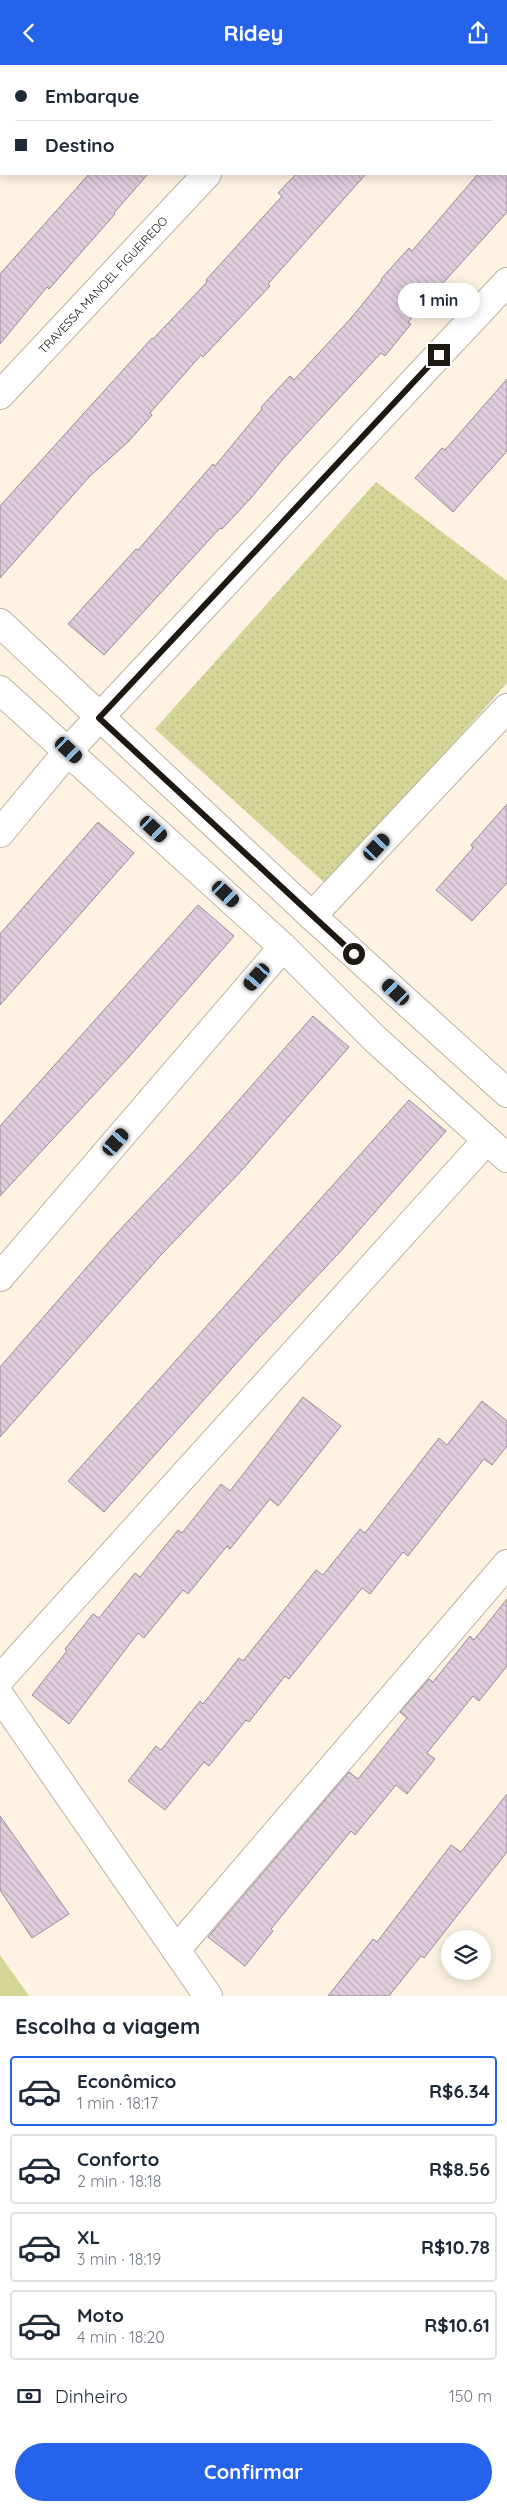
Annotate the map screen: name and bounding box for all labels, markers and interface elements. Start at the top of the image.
icon: back [15,19,43,47]
text: Ridey [224,19,283,47]
icon: share [464,19,492,47]
text: Embarque [45,84,139,108]
text: Destino [45,133,115,157]
street label: TRAVESSA MANOEL FIGUEIREDO [35,213,171,357]
callout: 1 min [398,283,480,317]
text: 1 min [420,290,458,310]
route end [428,344,450,366]
car [52,734,85,766]
car [137,813,170,845]
car [361,831,392,863]
car [209,878,242,910]
route start [343,943,365,965]
car [241,961,272,993]
car [379,976,412,1008]
car [100,1126,131,1158]
map controls [441,1930,491,1980]
button: layers [441,1930,491,1980]
text: Escolha a viagem [15,2012,200,2040]
icon: car [17,2069,62,2114]
text: Econômico [77,2069,176,2093]
text: R$6.34 [429,2079,490,2103]
text: 1 min · 18:17 [77,2093,158,2113]
icon: car [17,2147,62,2192]
text: Conforto [77,2147,159,2171]
text: R$8.56 [429,2157,490,2181]
text: 2 min · 18:18 [77,2171,161,2191]
icon: car [17,2225,62,2270]
text: XL [77,2225,100,2249]
text: R$10.78 [421,2235,490,2259]
text: 3 min · 18:19 [77,2249,161,2269]
icon: car [17,2303,62,2348]
text: Moto [77,2303,124,2327]
text: R$10.61 [424,2313,490,2337]
text: 4 min · 18:20 [77,2327,165,2347]
icon: cash [15,2382,43,2410]
text: Dinheiro [55,2384,128,2408]
text: 150 m [449,2386,492,2406]
button: Confirmar [15,2443,492,2501]

